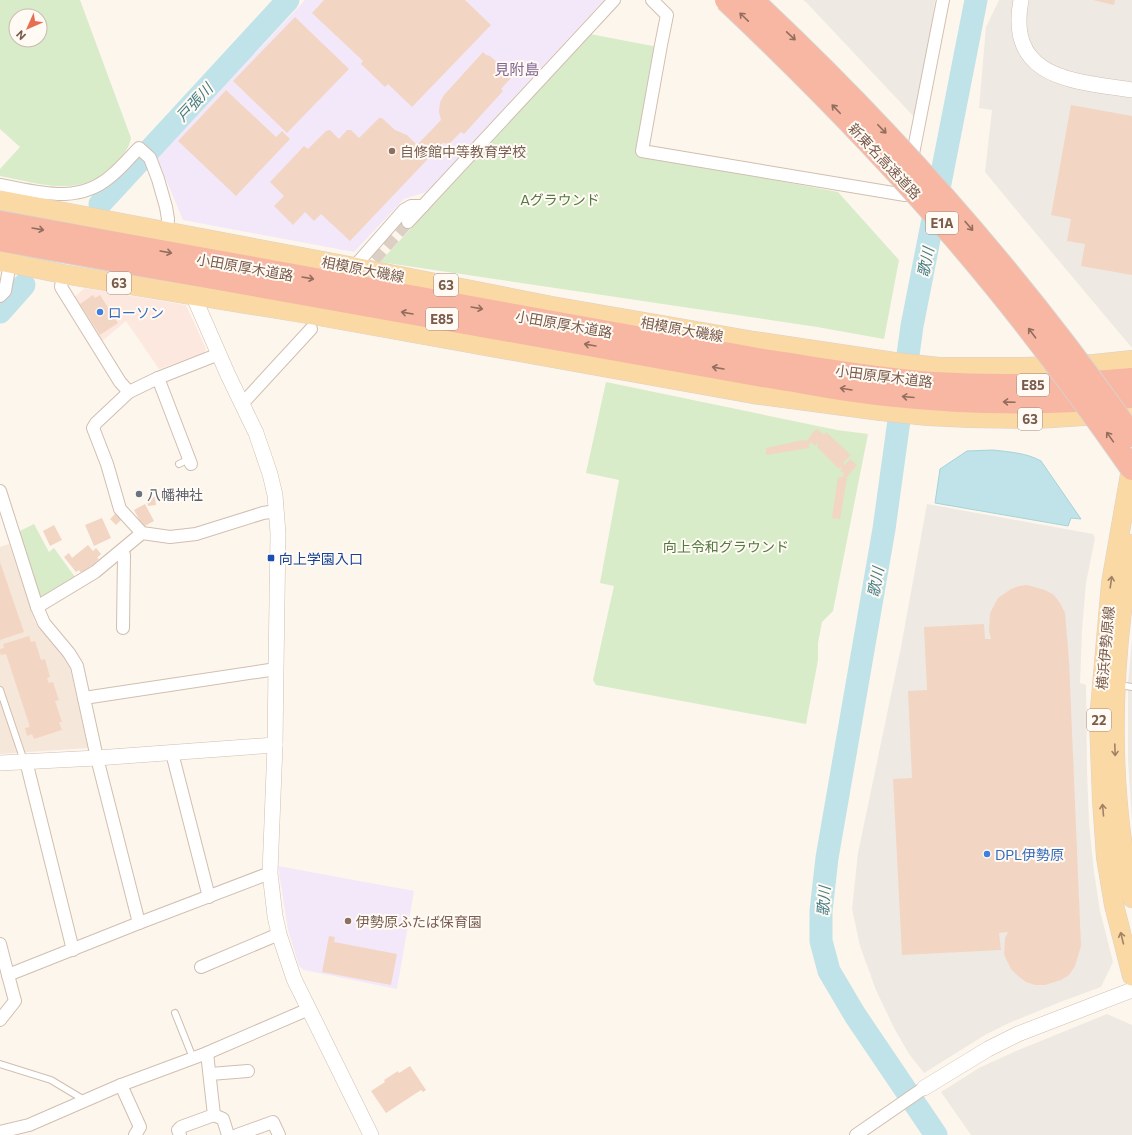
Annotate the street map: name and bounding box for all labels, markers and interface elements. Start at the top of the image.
north arrow [8,8,48,48]
one-way arrow [739,12,749,22]
text: N [13,28,28,43]
one-way arrow [786,32,796,41]
district label: 見附島 [494,60,540,78]
water label: 戸張川 [172,78,217,125]
one-way arrow [832,104,841,114]
street label: 新東名高速道路 [845,119,925,203]
one-way arrow [877,124,887,134]
place label: 自修館中等教育学校 [400,143,526,160]
marker: 自修館中等教育学校 [387,146,397,156]
park label: Aグラウンド [520,191,600,208]
road number: E1A [926,212,958,234]
one-way arrow [964,220,973,231]
one-way arrow [31,225,44,233]
water label: 歌川 [913,244,937,278]
one-way arrow [159,249,172,257]
street label: 小田原厚木道路 [195,250,295,284]
street label: 相模原大磯線 [320,253,406,285]
road number: 63 [107,272,131,294]
one-way arrow [301,274,314,282]
road number: 63 [434,274,458,296]
place label: ローソン [108,304,164,321]
one-way arrow [470,305,483,313]
marker: ローソン [95,307,105,317]
street label: 小田原厚木道路 [514,307,614,341]
one-way arrow [401,308,414,316]
road number: E85 [426,308,458,330]
street label: 相模原大磯線 [639,313,725,345]
one-way arrow [1028,327,1036,338]
one-way arrow [584,341,597,349]
street label: 小田原厚木道路 [834,362,934,390]
one-way arrow [712,364,725,372]
road number: E85 [1017,374,1049,396]
one-way arrow [840,385,853,393]
one-way arrow [902,394,915,401]
one-way arrow [1003,399,1016,406]
road number: 63 [1018,408,1042,430]
one-way arrow [1106,432,1114,443]
place label: 八幡神社 [147,486,203,503]
marker: 八幡神社 [134,489,144,499]
park label: 向上令和グラウンド [663,538,789,555]
place label: 向上学園入口 [279,550,363,567]
marker: 向上学園入口 [266,553,276,563]
water label: 歌川 [864,564,887,598]
one-way arrow [1107,576,1115,589]
street label: 横浜伊勢原線 [1093,605,1117,691]
road number: 22 [1087,709,1111,731]
one-way arrow [1111,743,1119,756]
one-way arrow [1099,804,1106,817]
place label: DPL伊勢原 [995,846,1064,863]
marker: DPL伊勢原 [982,849,992,859]
water label: 歌川 [813,883,833,917]
place label: 伊勢原ふたば保育園 [356,913,482,930]
marker: 伊勢原ふたば保育園 [343,916,353,926]
one-way arrow [1118,932,1125,945]

